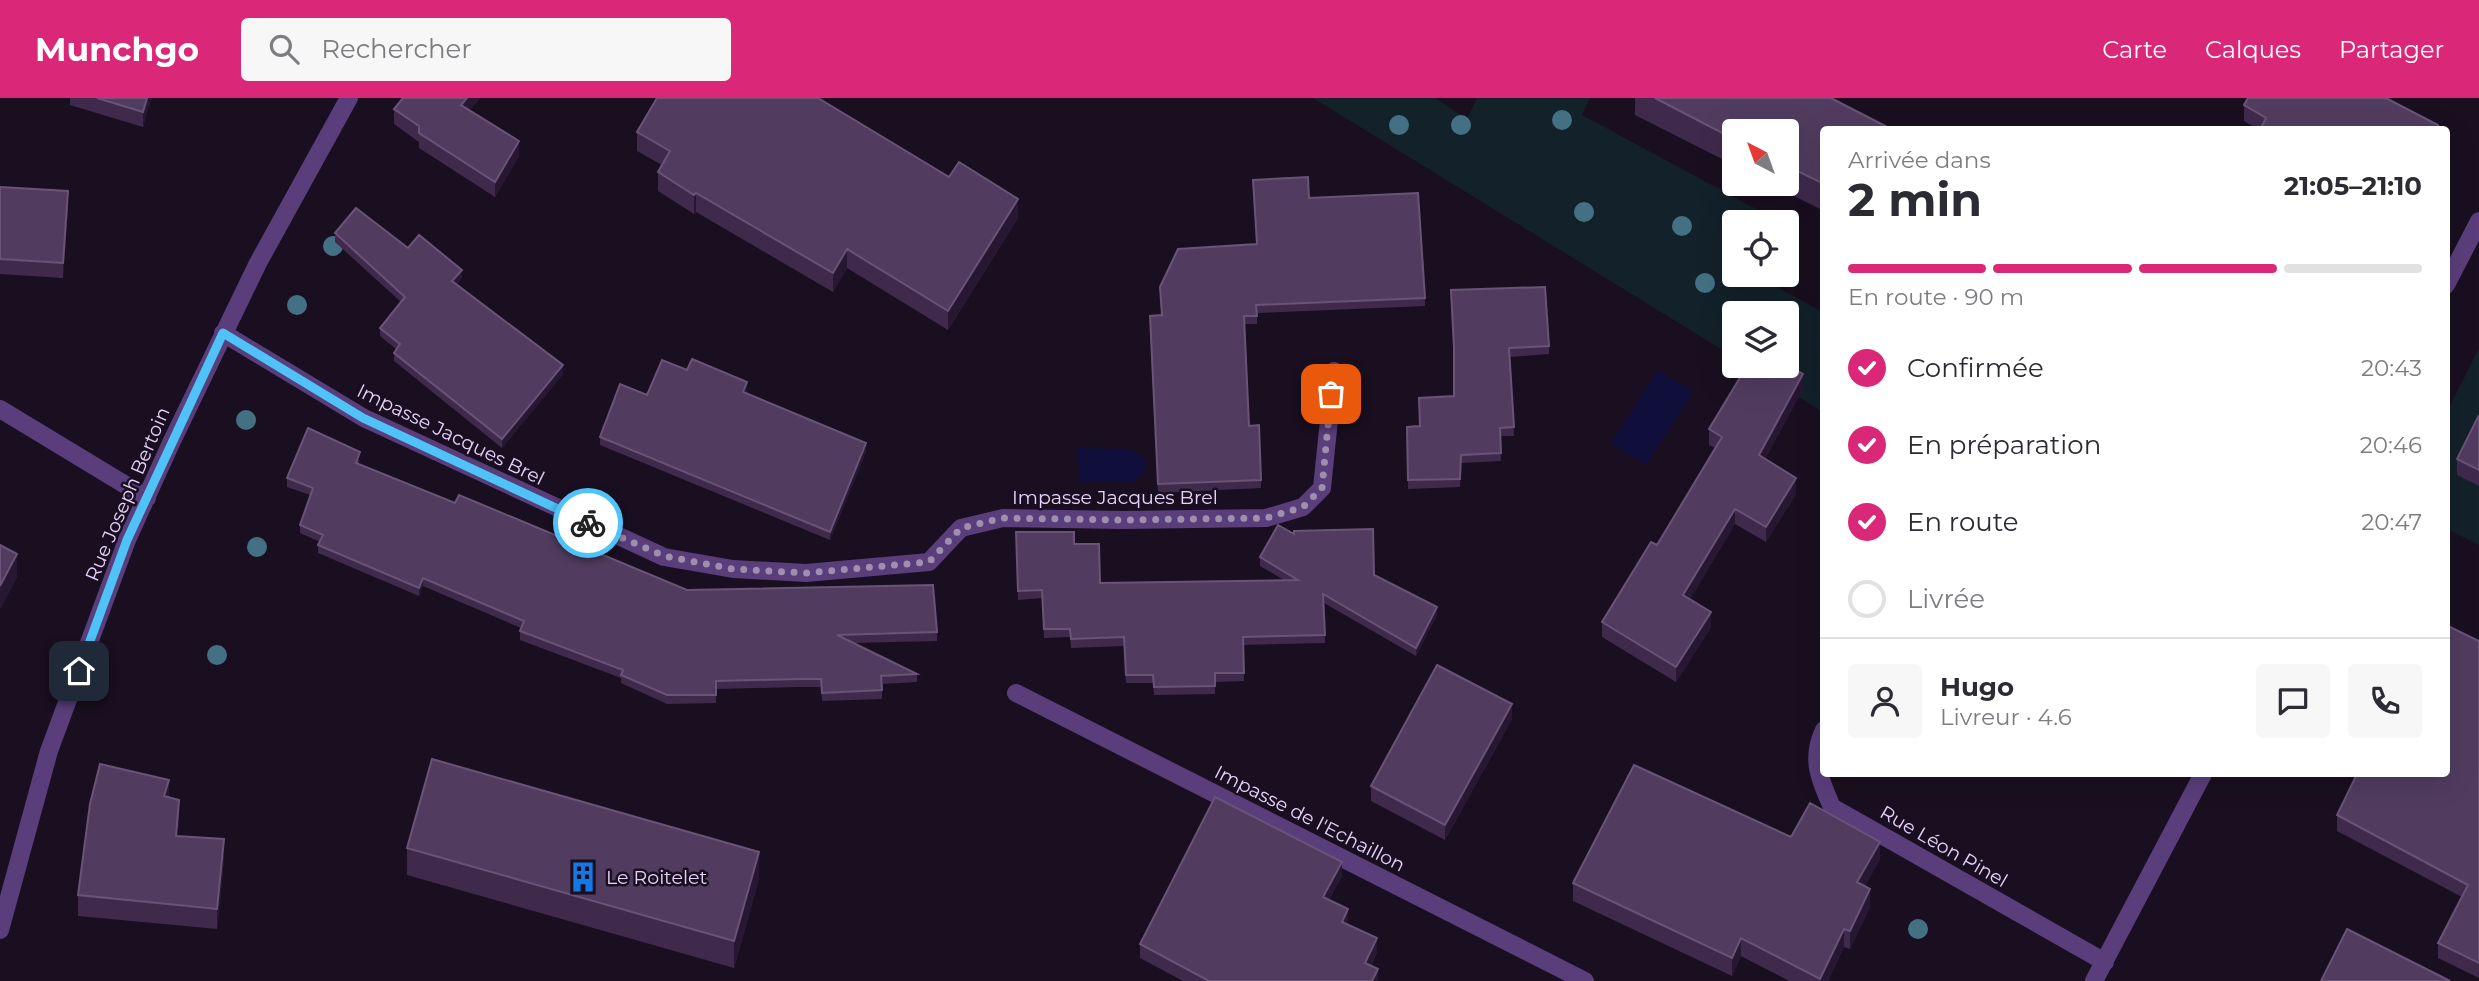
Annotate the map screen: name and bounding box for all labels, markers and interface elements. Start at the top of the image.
search box [241,18,731,81]
text: Munchgo [35,29,199,69]
icon: search [265,30,303,68]
text: Rechercher [321,33,472,65]
text: Carte [2102,35,2167,64]
text: Calques [2205,35,2301,64]
text: Partager [2339,35,2444,64]
north arrow [1722,119,1799,196]
map controls [1722,119,1799,378]
text: Arrivée dans [1848,146,1991,174]
text: 21:05–21:10 [2284,170,2422,202]
text: 2 min [1848,171,1982,228]
button: locate [1722,210,1799,287]
text: En route · 90 m [1848,283,2024,311]
button: layers [1722,301,1799,378]
icon: check [1848,349,1886,387]
text: Confirmée [1907,352,2044,384]
text: 20:43 [2361,354,2422,382]
pin [1301,364,1361,424]
icon: bag [1312,375,1350,413]
street label: Impasse Jacques Brel [353,379,548,490]
street label: Rue Joseph Bertoin [80,404,175,585]
icon: check [1848,426,1886,464]
text: En préparation [1907,429,2101,461]
text: 20:46 [2360,431,2422,459]
street label: Impasse Jacques Brel [1012,486,1218,509]
courier [553,488,623,558]
icon: check [1848,503,1886,541]
icon: bike [569,504,607,542]
text: En route [1907,506,2018,538]
text: 20:47 [2361,508,2422,536]
text: Livrée [1907,583,1985,615]
pin [49,641,109,701]
icon: home [60,652,98,690]
button: person [1848,664,1922,738]
button: chat [2256,664,2330,738]
button: phone [2348,664,2422,738]
text: Hugo [1940,671,2014,703]
text: Livreur · 4.6 [1940,703,2072,731]
street label: Impasse de l'Echaillon [1211,760,1409,876]
street label: Rue Léon Pinel [1876,801,2012,892]
building icon: Le Roitelet [566,860,600,894]
place label: Le Roitelet [606,866,708,889]

